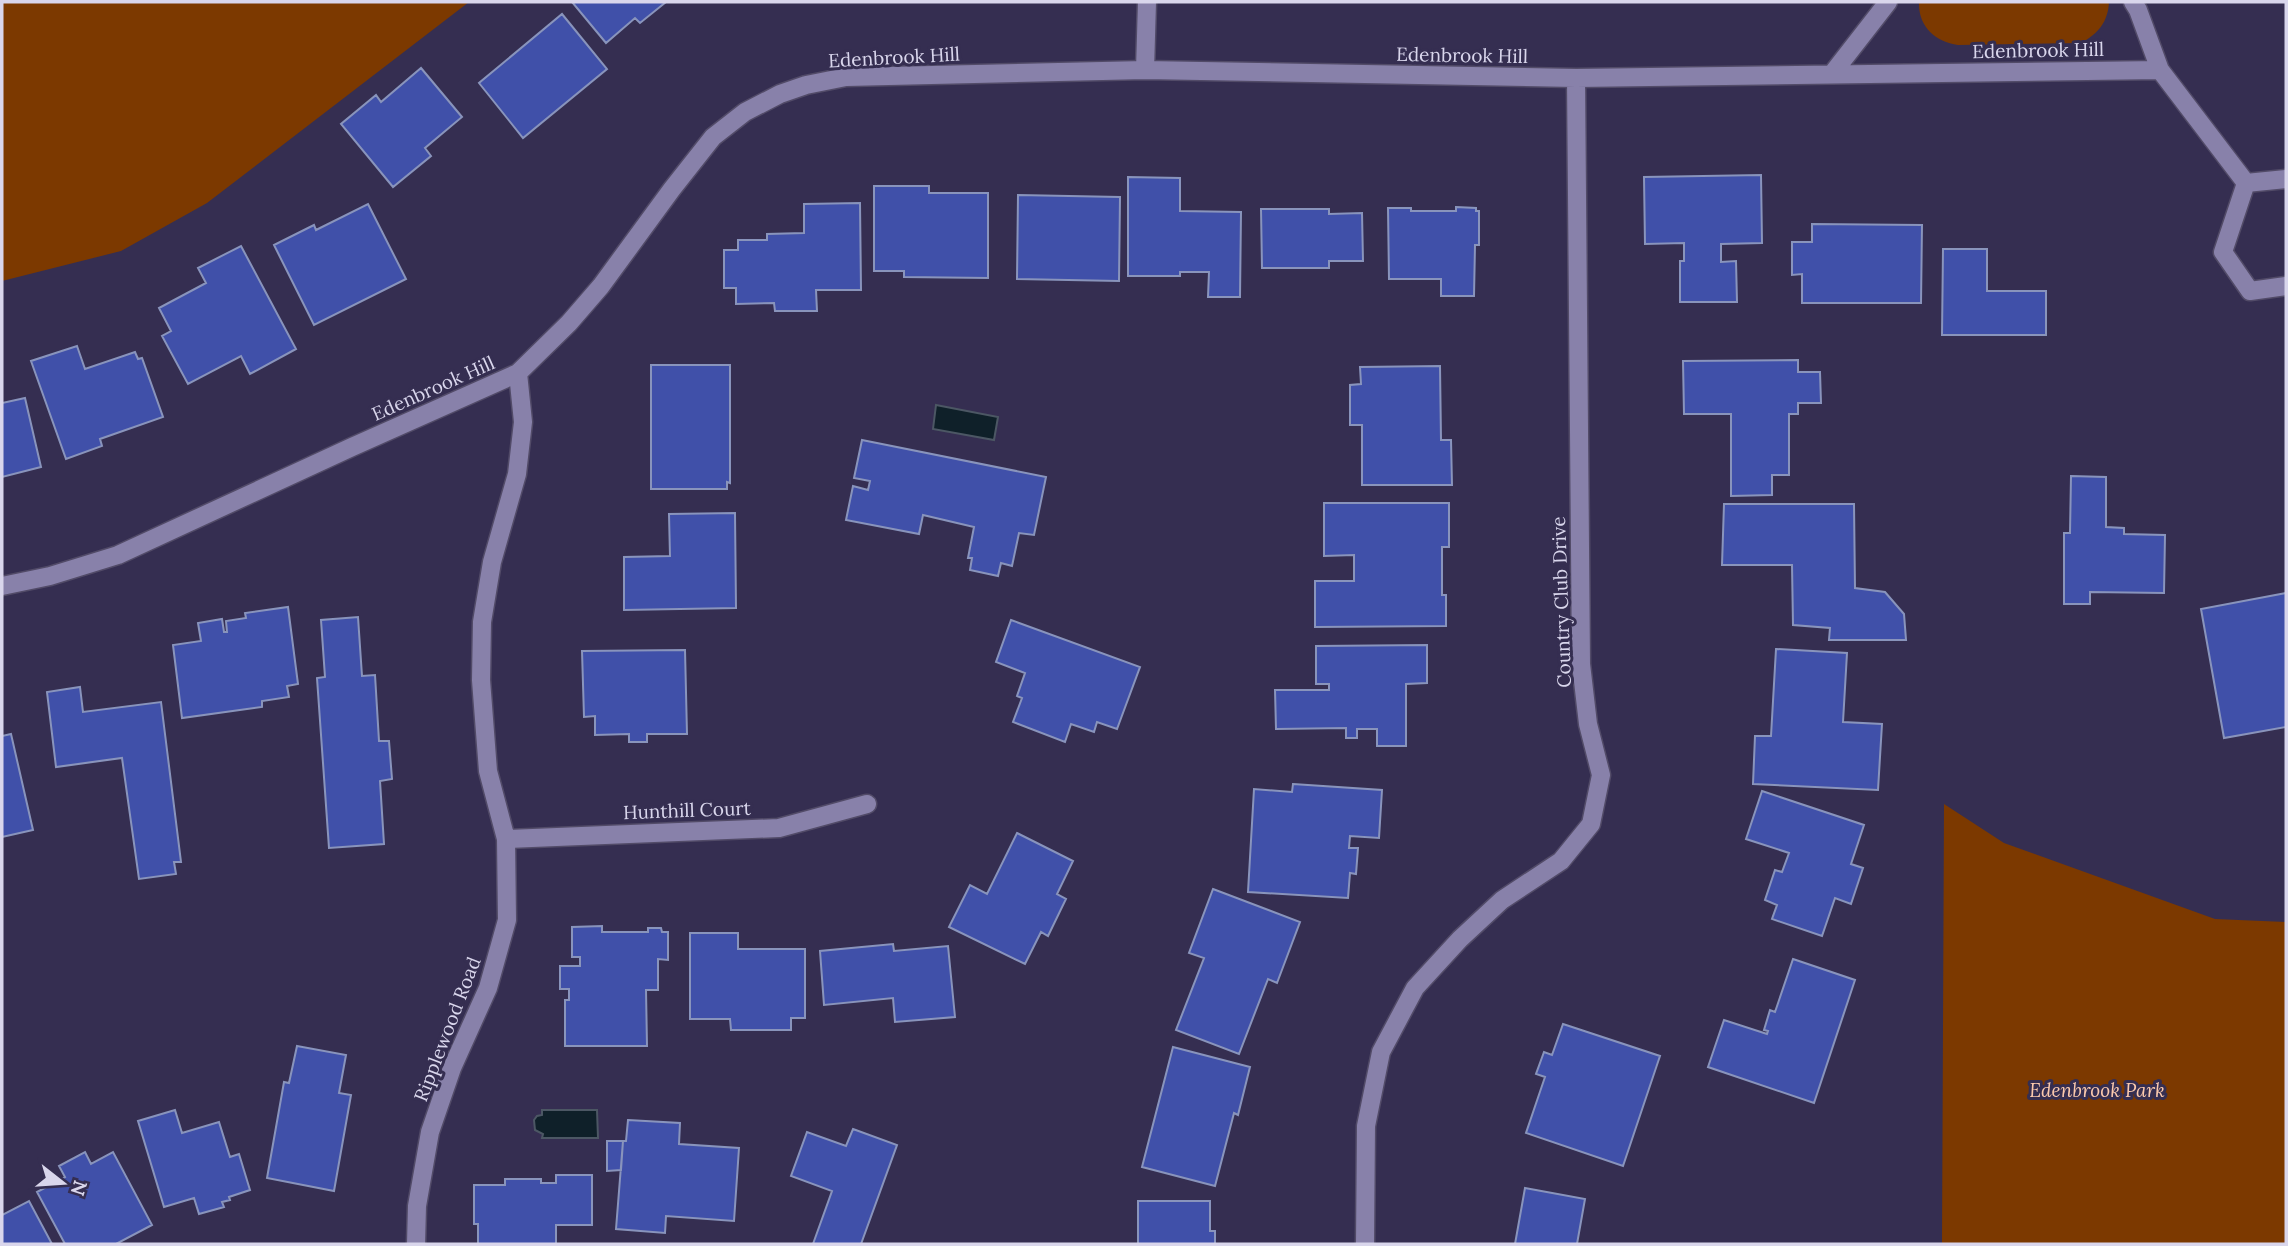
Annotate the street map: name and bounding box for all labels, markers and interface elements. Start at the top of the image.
street label: Edenbrook Hill [1972,37,2104,63]
street label: Edenbrook Hill [827,42,961,72]
street label: Edenbrook Hill [1396,42,1528,68]
street label: Edenbrook Hill [368,350,498,426]
street label: Country Club Drive [1546,516,1576,688]
street label: Hunthill Court [623,796,752,824]
street label: Ripplewood Road [408,953,486,1105]
park label: Edenbrook Park [2029,1078,2165,1102]
north arrow [28,1148,98,1218]
text: N [66,1177,93,1199]

